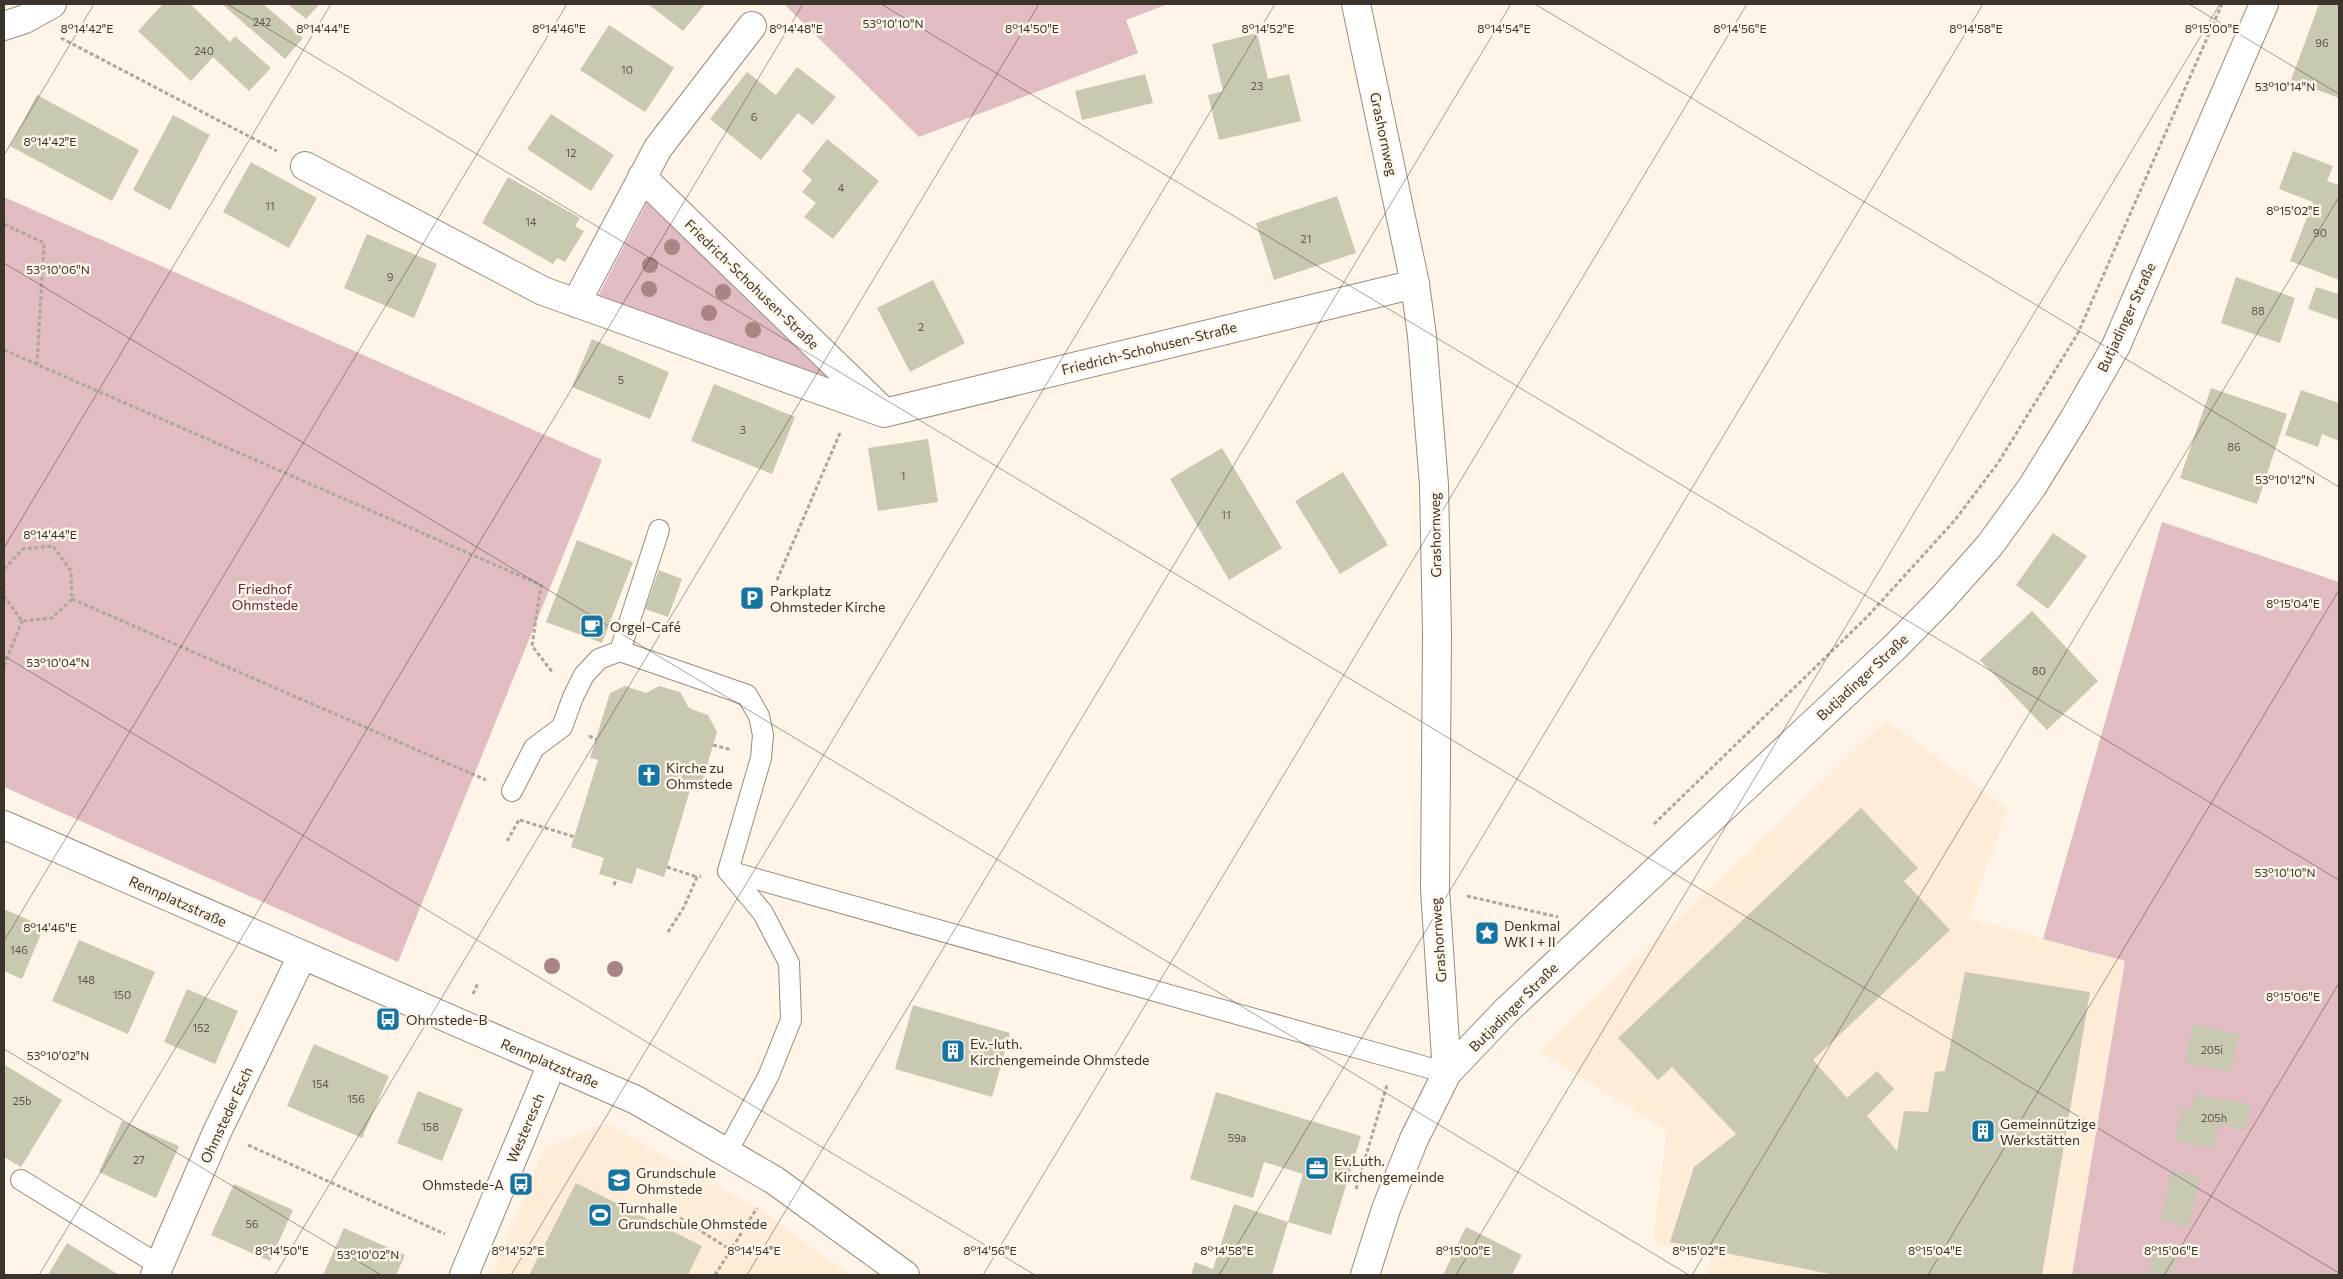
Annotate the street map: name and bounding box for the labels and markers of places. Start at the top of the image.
place label: Parkplatz Ohmsteder Kirche [770,582,885,615]
parking icon: Parkplatz Ohmsteder Kirche [739,585,765,611]
cafe icon: Orgel-Café [579,613,605,639]
place label: Orgel-Café [610,618,681,635]
place label: Kirche zu Ohmstede [666,759,733,792]
church icon: Kirche zu Ohmstede [636,762,662,788]
place label: Denkmal WK I + II [1504,917,1560,950]
place icon: Denkmal WK I + II [1474,920,1500,946]
bus stop icon: Ohmstede-B [375,1006,401,1032]
place label: Ohmstede-B [406,1011,487,1028]
place label: Ev.-luth. Kirchengemeinde Ohmstede [970,1035,1149,1068]
building icon: Ev.-luth. Kirchengemeinde Ohmstede [940,1038,966,1064]
place label: Gemeinnützige Werkstätten [2000,1115,2096,1148]
building icon: Gemeinnützige Werkstätten [1970,1118,1996,1144]
place label: Ev.Luth. Kirchengemeinde [1334,1152,1444,1185]
office icon: Ev.Luth. Kirchengemeinde [1304,1155,1330,1181]
place label: Grundschule Ohmstede [636,1164,716,1197]
school or university icon: Grundschule Ohmstede [606,1167,632,1193]
bus stop icon: Ohmstede-A [508,1171,534,1197]
place label: Ohmstede-A [422,1176,504,1193]
place label: Turnhalle Grundschule Ohmstede [618,1199,767,1232]
sports icon: Turnhalle Grundschule Ohmstede [587,1202,613,1228]

